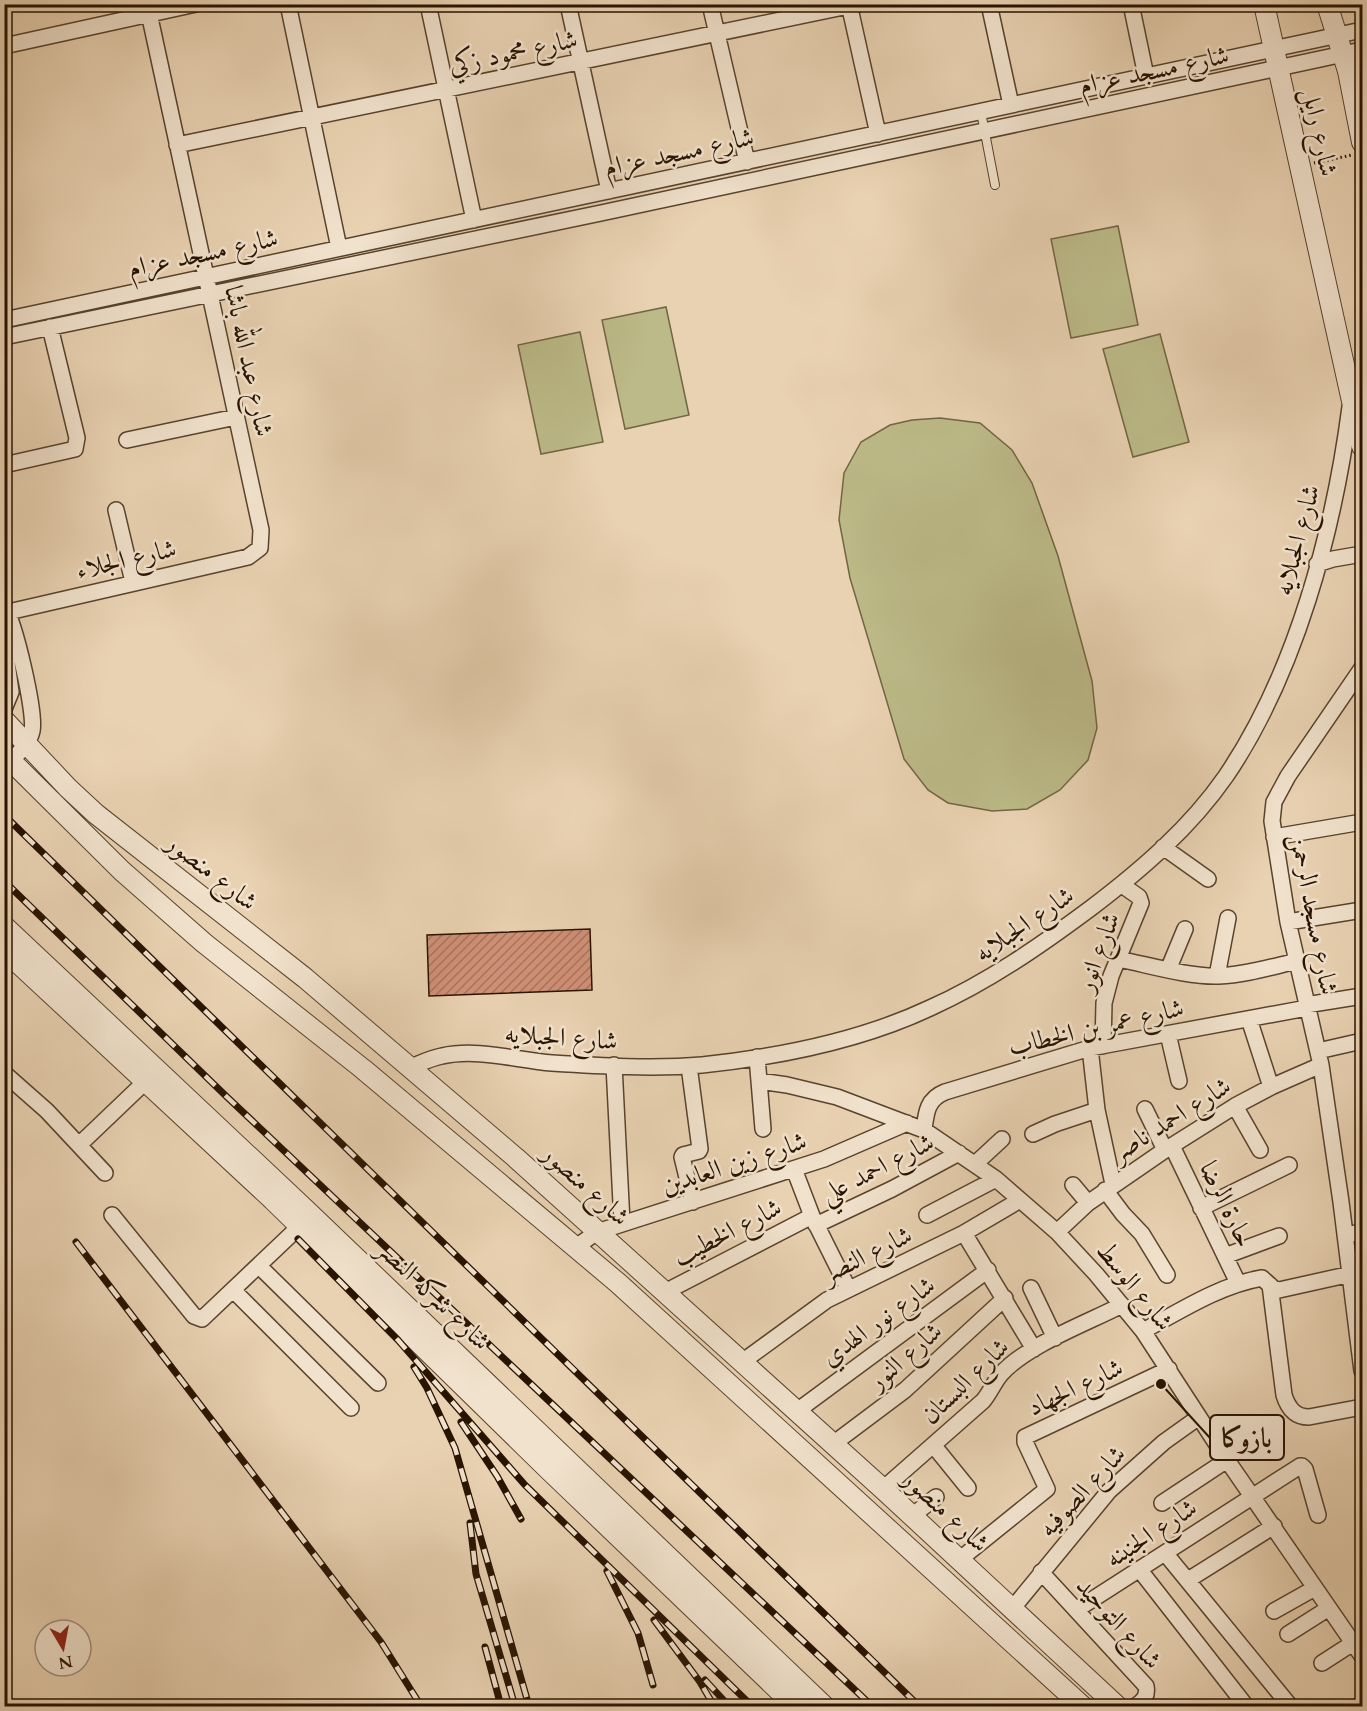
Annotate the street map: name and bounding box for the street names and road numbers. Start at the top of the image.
street label: شارع محمود زكي [445,21,581,87]
street label: شارع مسجد عزام [1076,37,1233,108]
street label: شارع رايل [1290,84,1346,180]
street label: شارع مسجد عزام [601,119,758,190]
street label: شارع مسجد عزام [125,220,282,291]
street label: شارع عبد الله باشا [212,282,285,441]
street label: شارع الجبلايه [1265,481,1332,600]
street label: شارع الجلاء [72,530,181,591]
street label: شارع منصور [154,824,265,922]
street label: شارع مسجد الرحمن [1277,830,1347,999]
street label: شارع الجبلايه [967,878,1083,973]
street label: شارع انور [1066,907,1132,1001]
street label: شارع عمر بن الخطاب [1005,990,1188,1068]
street label: شارع الجبلايه [503,1016,619,1062]
street label: شارع احمد ناصر [1102,1068,1240,1175]
street label: شارع زين العابدين [657,1123,812,1207]
street label: شارع احمد علي [814,1124,943,1218]
street label: شارع منصور [530,1134,637,1237]
street label: حارة الرضا [1191,1155,1263,1253]
street label: شارع الخطيب [667,1190,789,1278]
street label: شارع النصر [813,1217,920,1296]
street label: شارع شركه النصر [365,1230,498,1361]
street label: شارع الوسط [1085,1234,1182,1341]
street label: شارع نور الهدي [814,1268,945,1378]
street label: شارع النور [858,1314,952,1403]
street label: شارع البستان [913,1330,1020,1435]
street label: شارع الجهاد [1021,1350,1130,1428]
street label: شارع الصوفيه [1030,1437,1137,1547]
street label: شارع منصور [890,1460,997,1563]
street label: شارع الجنينه [1098,1490,1206,1579]
street label: شارع التوحيد [1065,1569,1170,1679]

